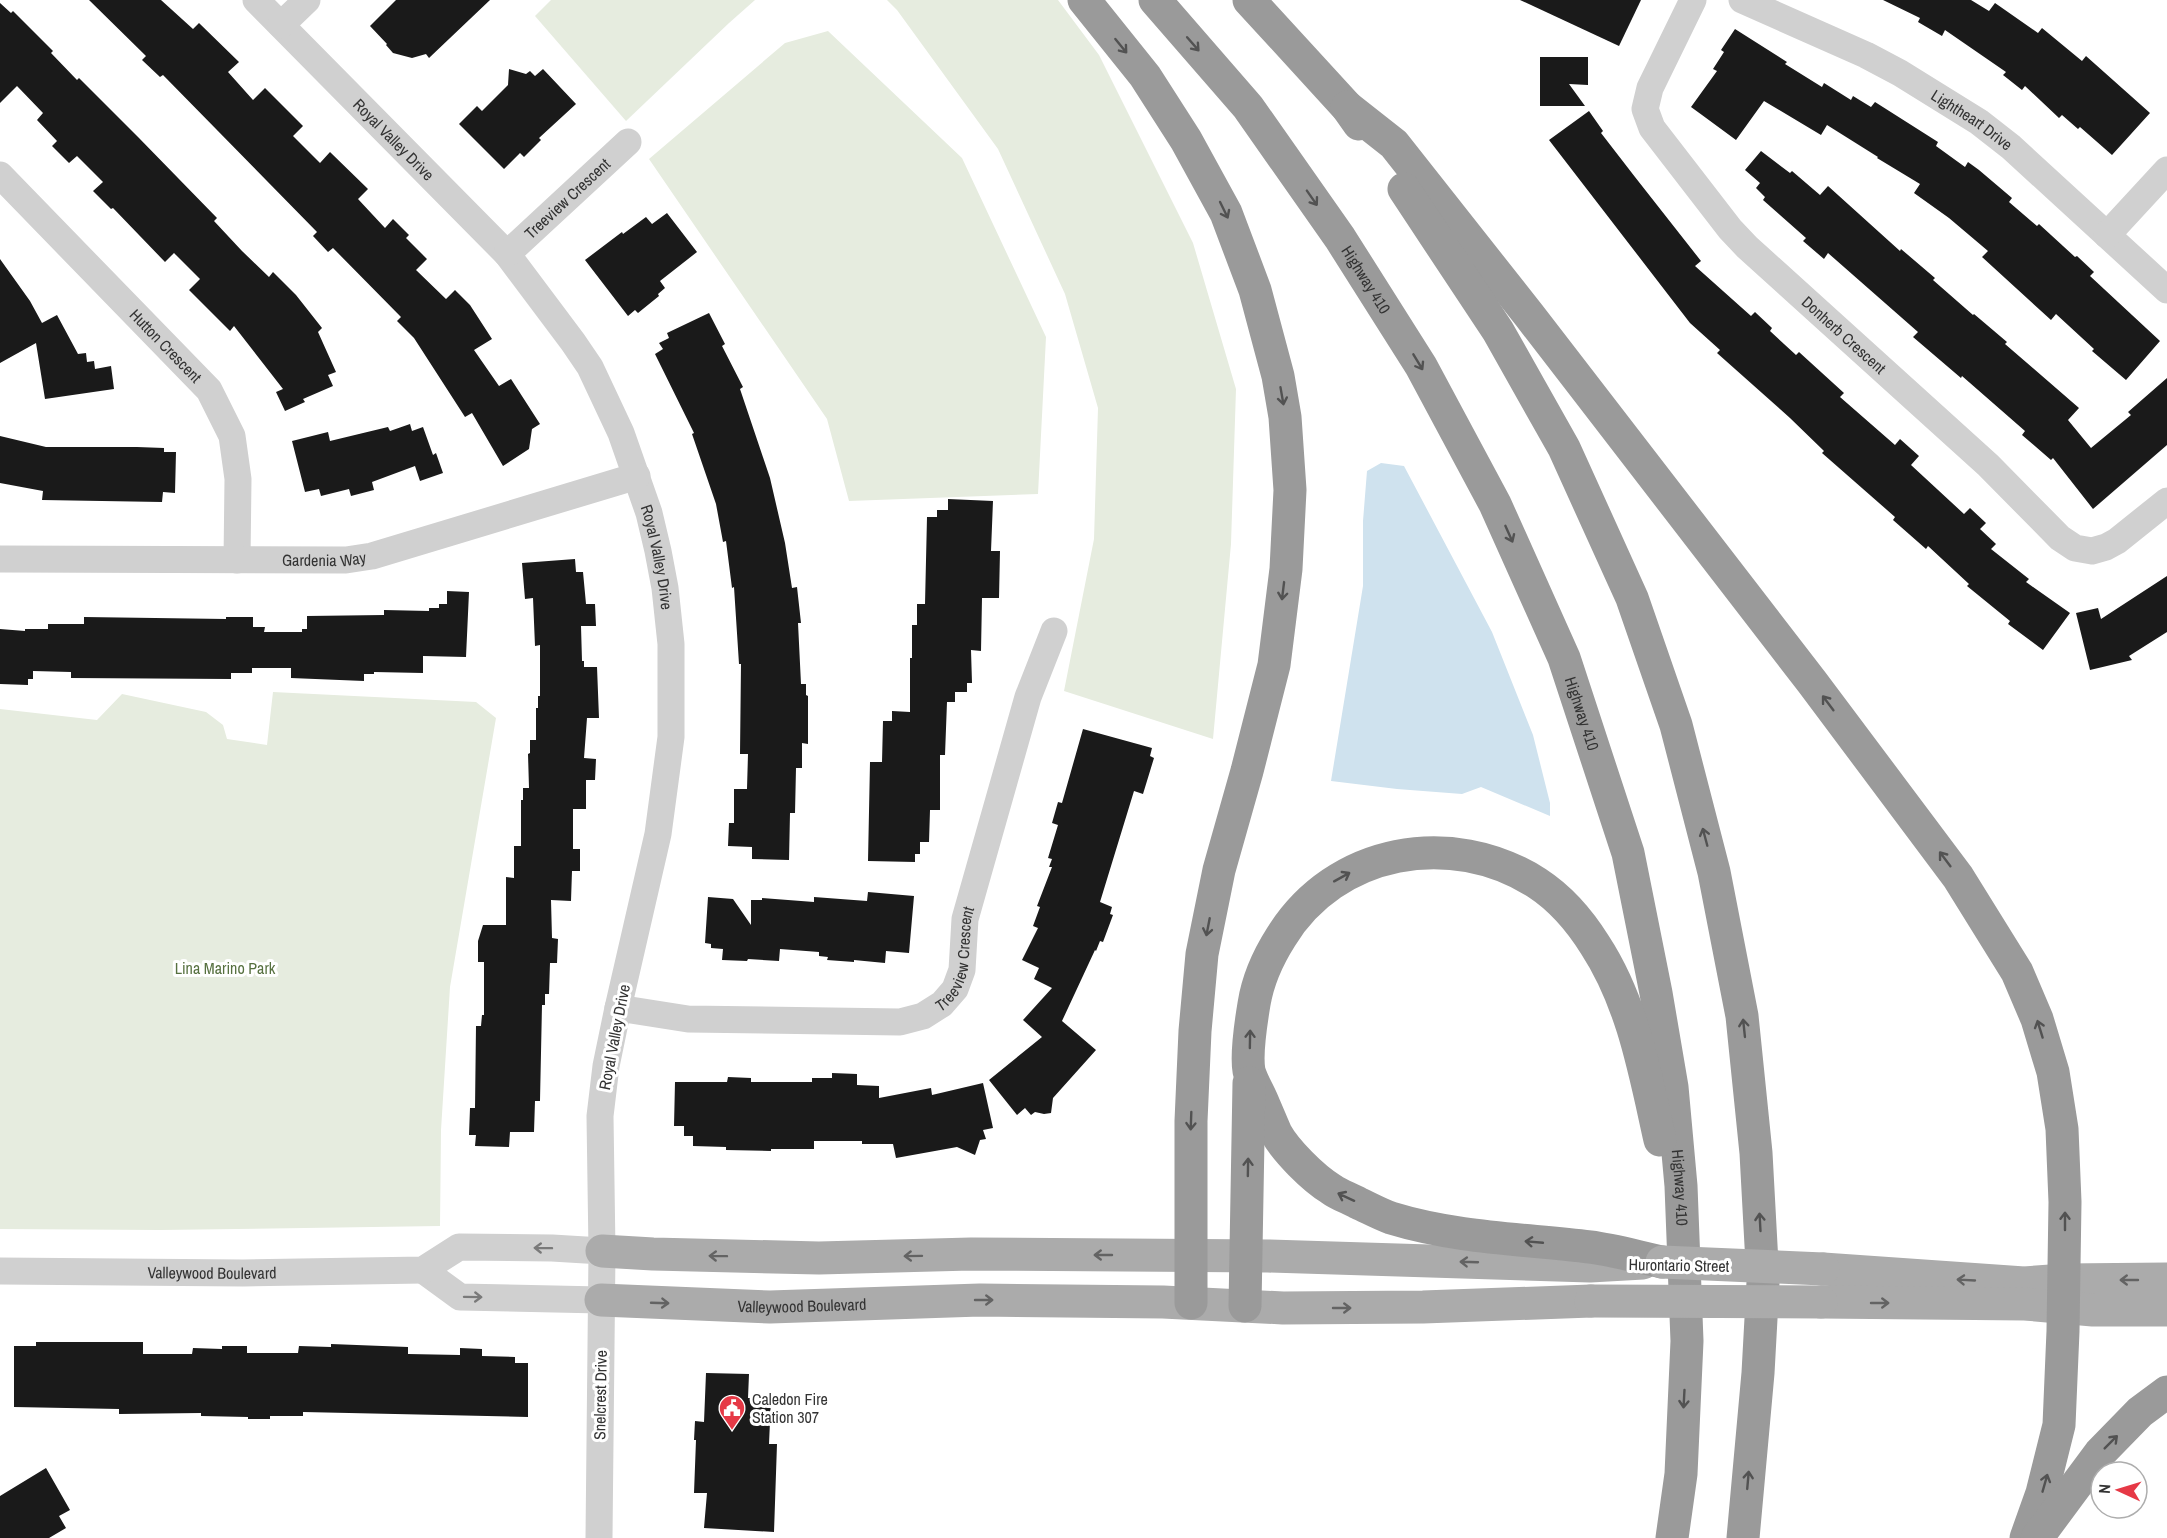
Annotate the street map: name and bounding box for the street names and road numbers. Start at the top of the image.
street label: Lightheart Drive [1927,84,2017,155]
street label: Royal Valley Drive [348,94,439,185]
street label: Treeview Crescent [519,153,615,244]
street label: Highway 410 [1337,241,1396,318]
street label: Donherb Crescent [1797,291,1891,379]
street label: Hutton Crescent [125,304,207,388]
street label: Royal Valley Drive [636,501,678,611]
street label: Gardenia Way [282,546,368,572]
street label: Highway 410 [1560,674,1605,753]
street label: Treeview Crescent [931,904,979,1016]
street label: Royal Valley Drive [593,982,635,1092]
street label: Highway 410 [1667,1148,1694,1226]
street label: Hurontario Street [1628,1253,1730,1277]
street label: Valleywood Boulevard [147,1261,277,1284]
street label: Valleywood Boulevard [737,1293,867,1318]
street label: Snelcrest Drive [588,1350,612,1440]

